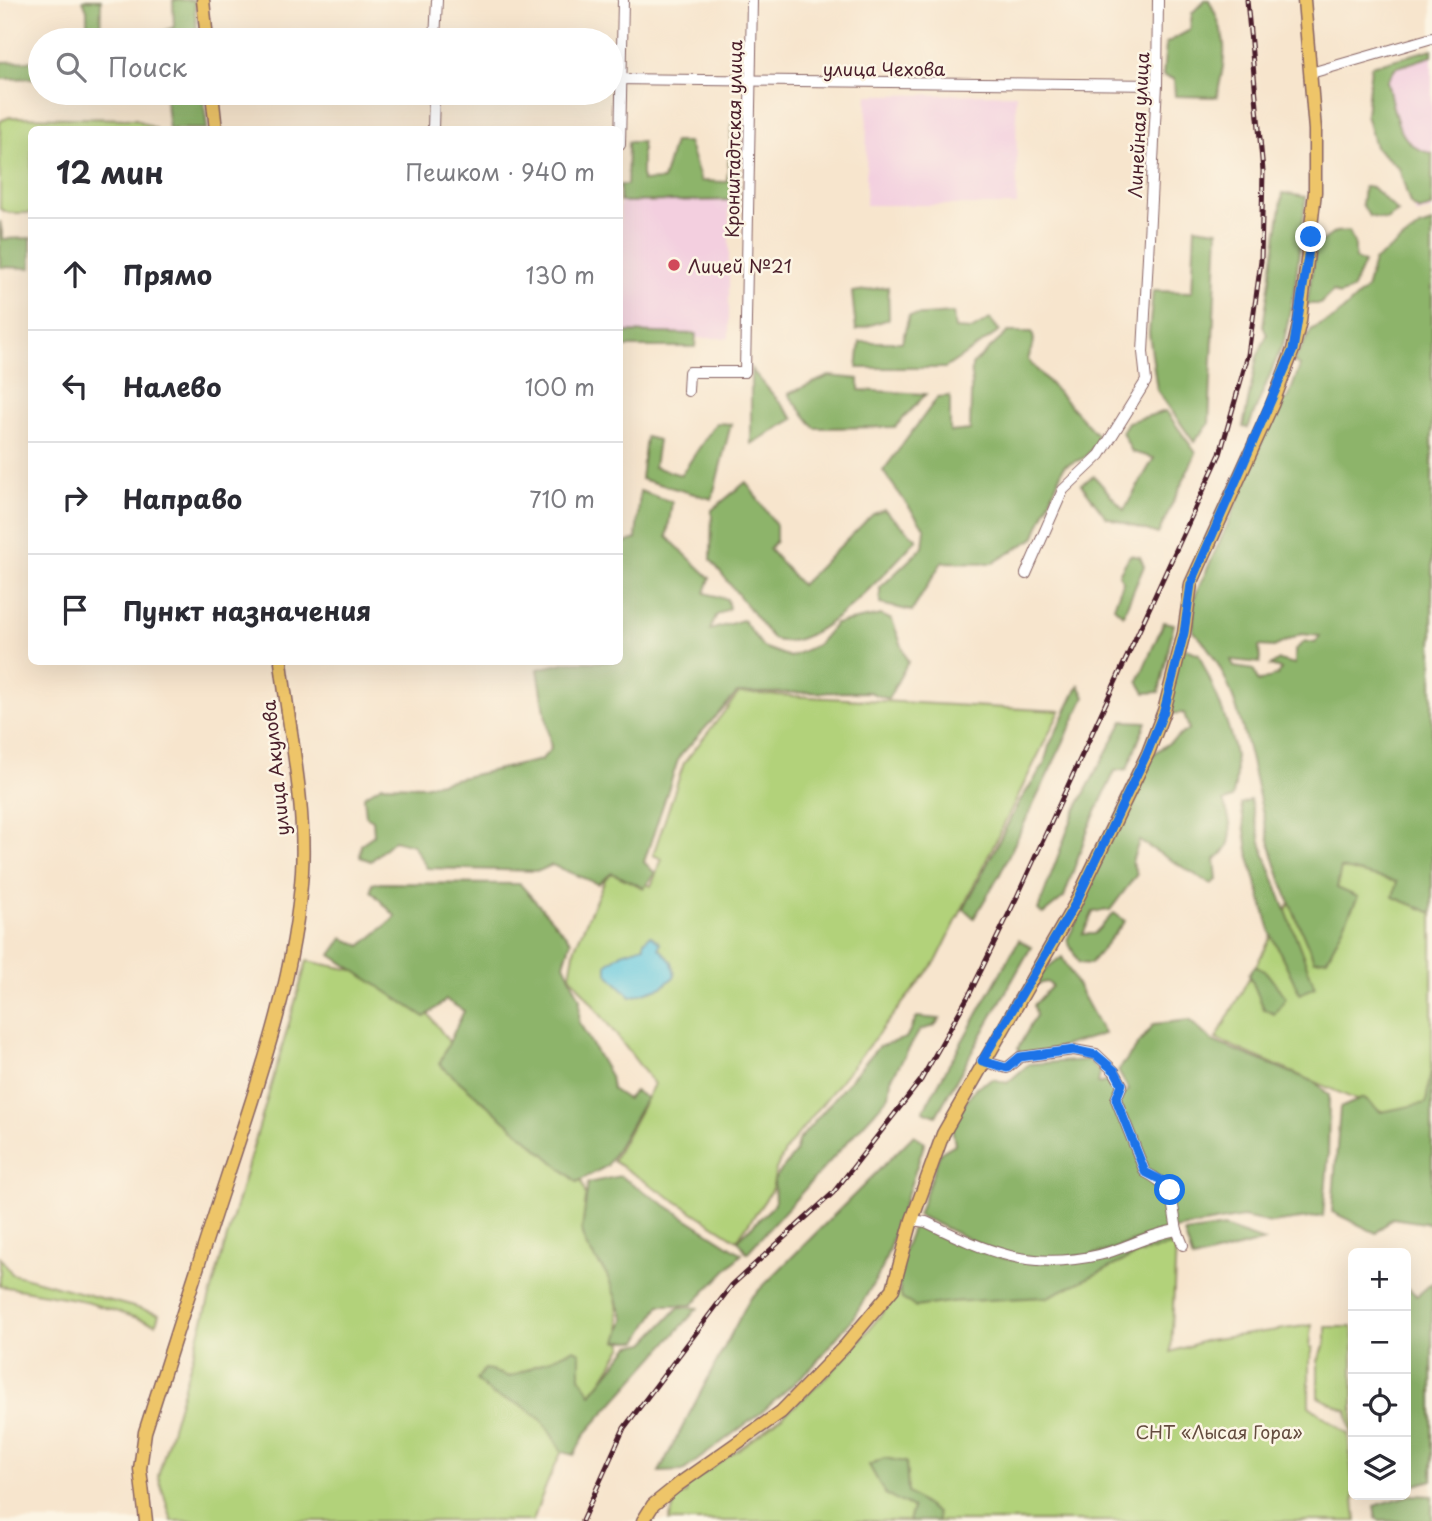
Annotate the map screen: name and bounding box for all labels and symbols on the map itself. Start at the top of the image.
street label: Кронштадтская улица [718,39,748,238]
street label: Линейная улица [1121,51,1155,199]
street label: улица Чехова [823,55,946,82]
route end [1295,221,1326,252]
place label: Лицей №21 [688,252,792,279]
marker: Лицей №21 [666,257,682,273]
street label: улица Акулова [254,698,296,837]
route start [1154,1174,1185,1205]
park label: СНТ «Лысая Гора» [1136,1418,1302,1445]

